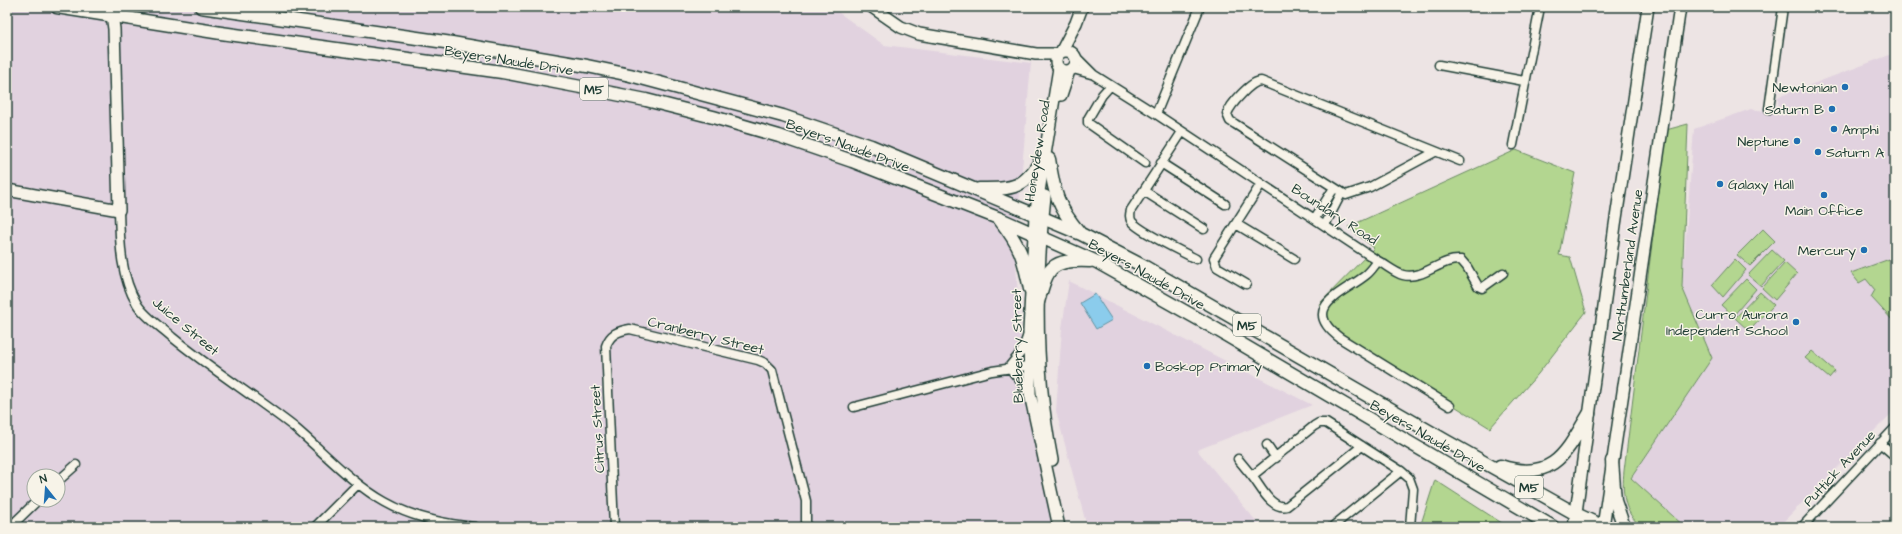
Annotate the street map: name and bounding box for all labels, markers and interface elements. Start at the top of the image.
street label: Beyers Naudé Drive [443,41,575,81]
road number: M5 [580,78,608,100]
place label: Newtonian [1773,78,1837,98]
marker: Newtonian [1840,82,1850,92]
street label: Honeydew Road [1020,99,1056,203]
place label: Saturn B [1765,100,1824,120]
marker: Saturn B [1827,104,1837,114]
street label: Beyers Naudé Drive [783,114,913,178]
place label: Amphi [1842,120,1879,140]
marker: Amphi [1829,124,1839,134]
place label: Neptune [1738,132,1789,152]
marker: Neptune [1792,136,1802,146]
place label: Saturn A [1826,143,1884,163]
marker: Saturn A [1813,147,1823,157]
place label: Galaxy Hall [1728,175,1794,195]
street label: Boundary Road [1287,179,1382,250]
marker: Galaxy Hall [1715,179,1725,189]
street label: Northumberland Avenue [1607,188,1649,342]
marker: Main Office [1819,190,1829,200]
place label: Main Office [1785,201,1863,221]
street label: Beyers Naudé Drive [1085,235,1209,315]
place label: Mercury [1798,241,1856,261]
marker: Mercury [1859,245,1869,255]
street label: Blueberry Street [1007,288,1029,403]
street label: Juice Street [148,293,223,361]
place label: Curro Aurora Independent School [1666,305,1788,341]
street label: Cranberry Street [646,312,766,360]
road number: M5 [1233,314,1261,336]
marker: Curro Aurora Independent School [1791,317,1801,327]
place label: Boskop Primary [1155,357,1262,377]
marker: Boskop Primary [1142,361,1152,371]
street label: Citrus Street [586,384,610,474]
street label: Beyers Naudé Drive [1366,396,1489,478]
street label: Puttick Avenue [1799,426,1881,511]
north arrow [26,468,66,508]
text: N [38,471,49,487]
road number: M5 [1515,476,1543,498]

